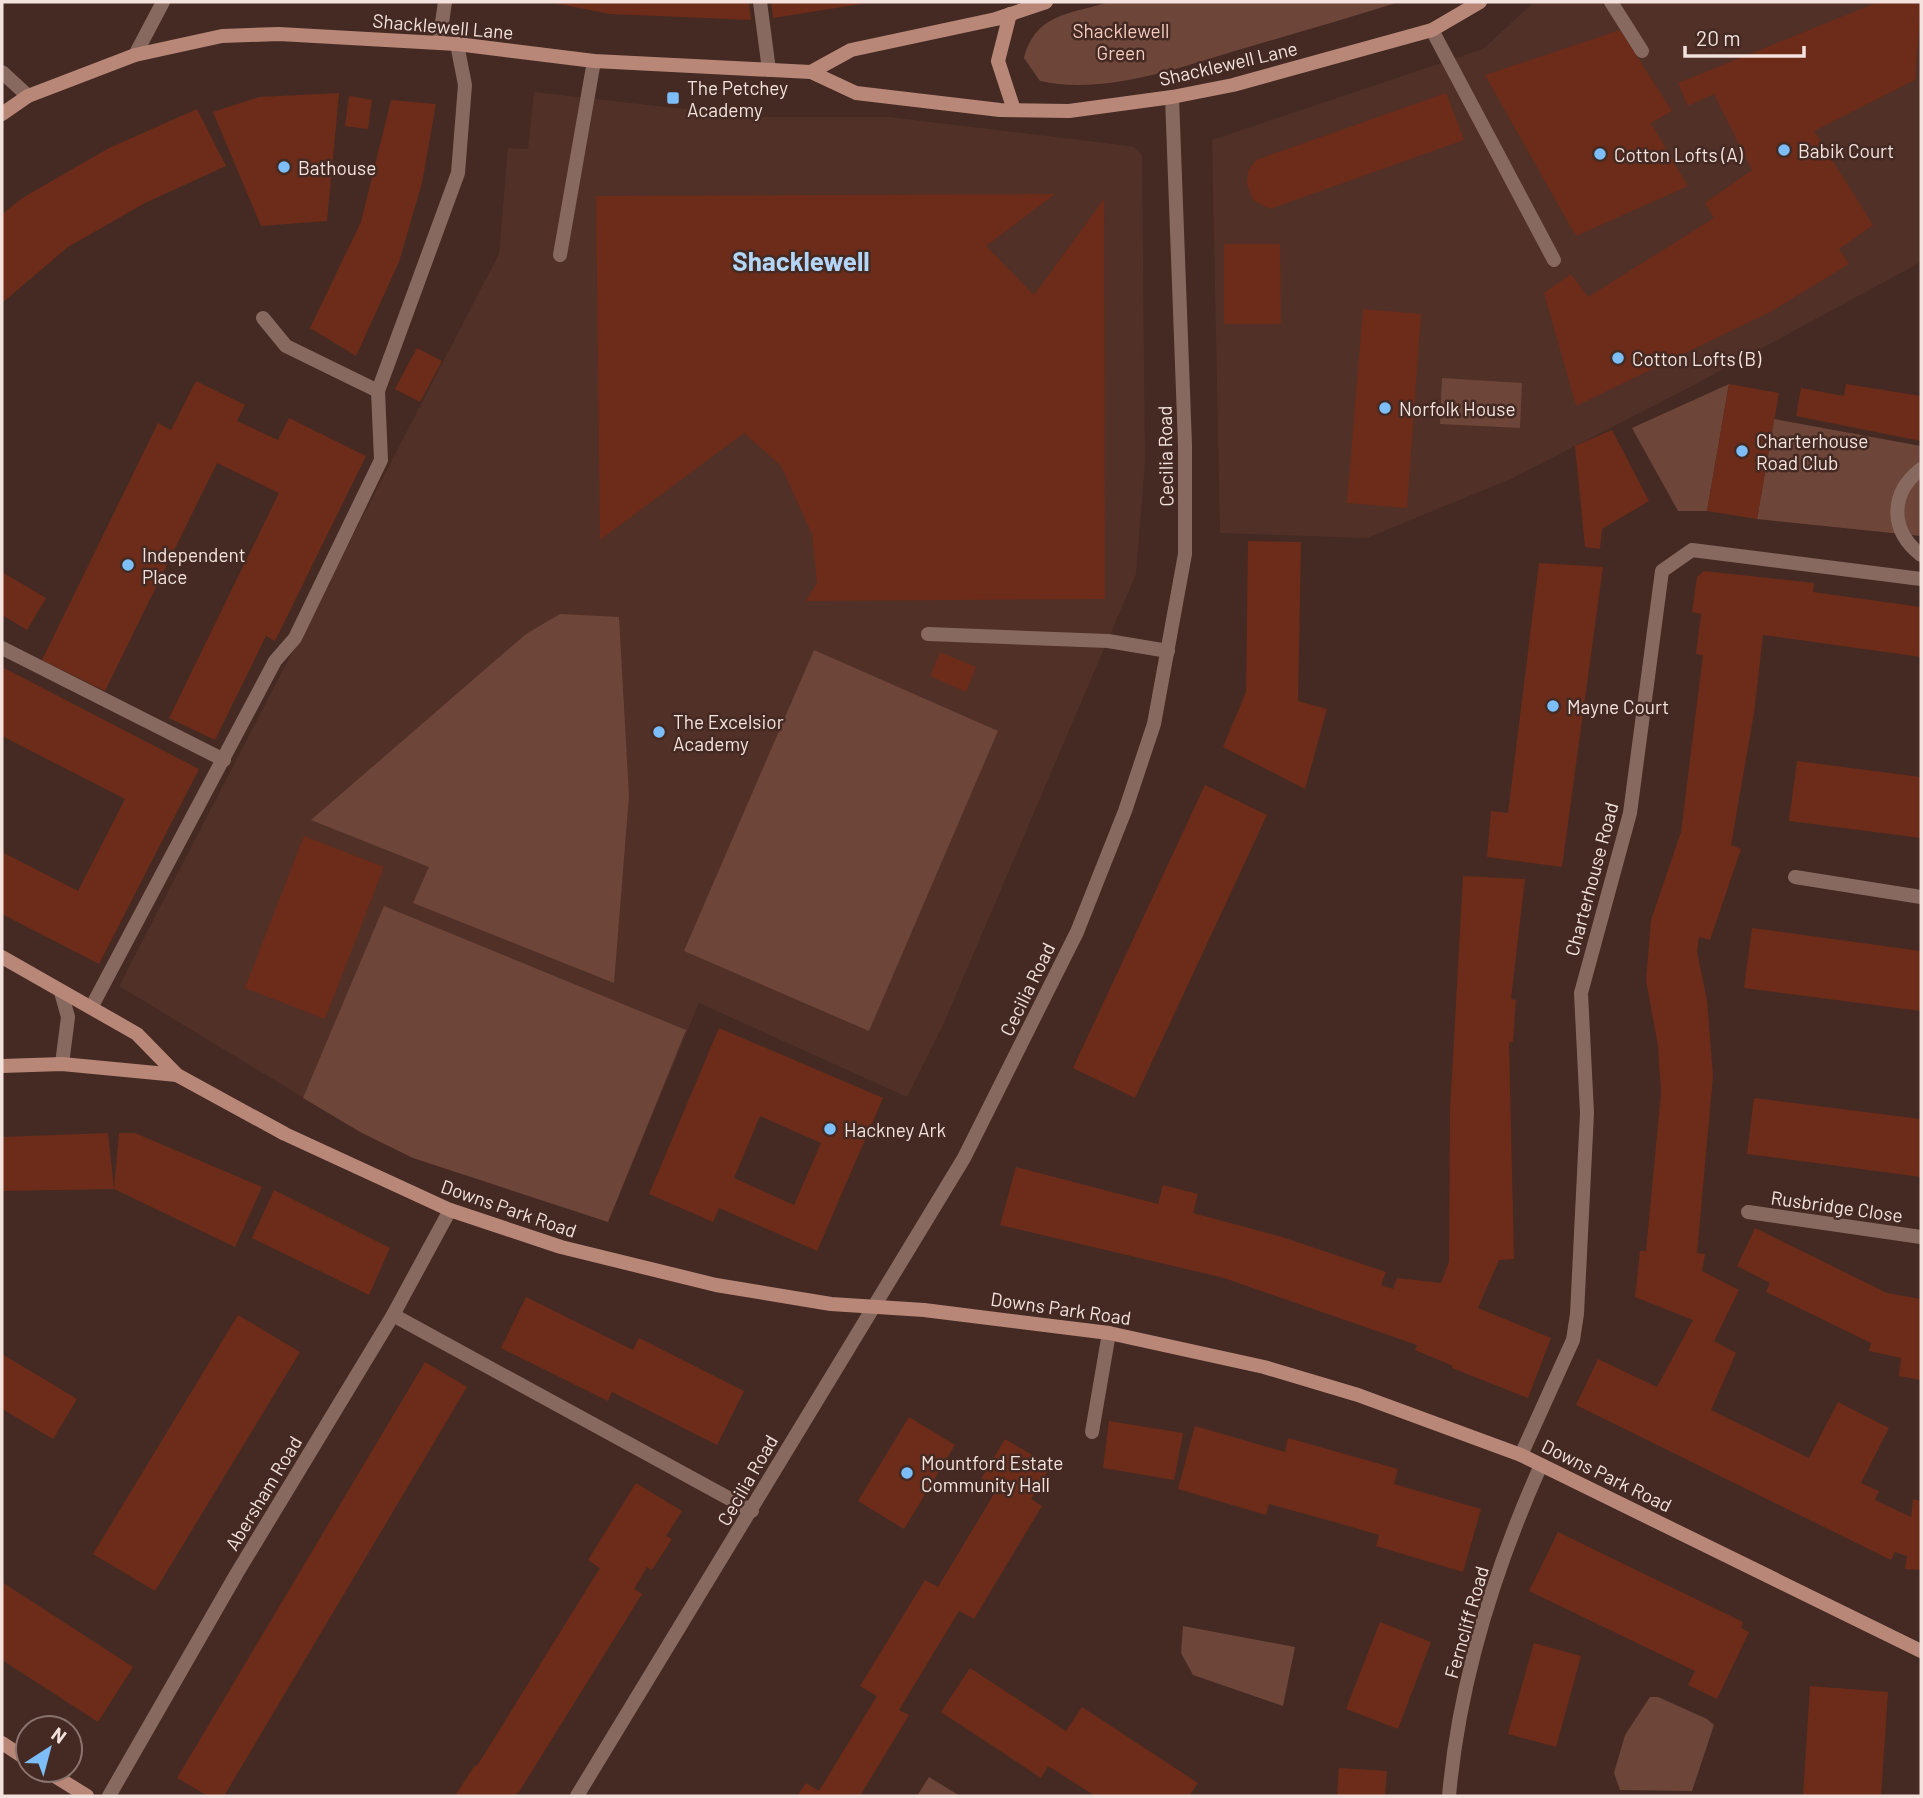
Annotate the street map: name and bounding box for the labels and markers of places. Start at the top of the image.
place label: The Petchey Academy [687,76,788,121]
marker: The Petchey Academy [665,90,681,106]
place label: Babik Court [1798,139,1894,162]
marker: Babik Court [1776,142,1792,158]
place label: Cotton Lofts (A) [1614,143,1744,166]
marker: Cotton Lofts (A) [1592,146,1608,162]
place label: Bathouse [298,156,376,179]
marker: Bathouse [276,159,292,175]
place label: Cotton Lofts (B) [1632,347,1762,370]
marker: Cotton Lofts (B) [1610,350,1626,366]
place label: Norfolk House [1399,397,1516,420]
marker: Norfolk House [1377,400,1393,416]
place label: Charterhouse Road Club [1756,429,1868,474]
marker: Charterhouse Road Club [1734,443,1750,459]
place label: Independent Place [142,543,246,588]
marker: Independent Place [120,557,136,573]
place label: Mayne Court [1567,695,1669,718]
marker: Mayne Court [1545,698,1561,714]
place label: The Excelsior Academy [673,710,784,755]
marker: The Excelsior Academy [651,724,667,740]
place label: Hackney Ark [844,1118,946,1141]
marker: Hackney Ark [822,1121,838,1137]
place label: Mountford Estate Community Hall [921,1451,1063,1496]
marker: Mountford Estate Community Hall [899,1465,915,1481]

